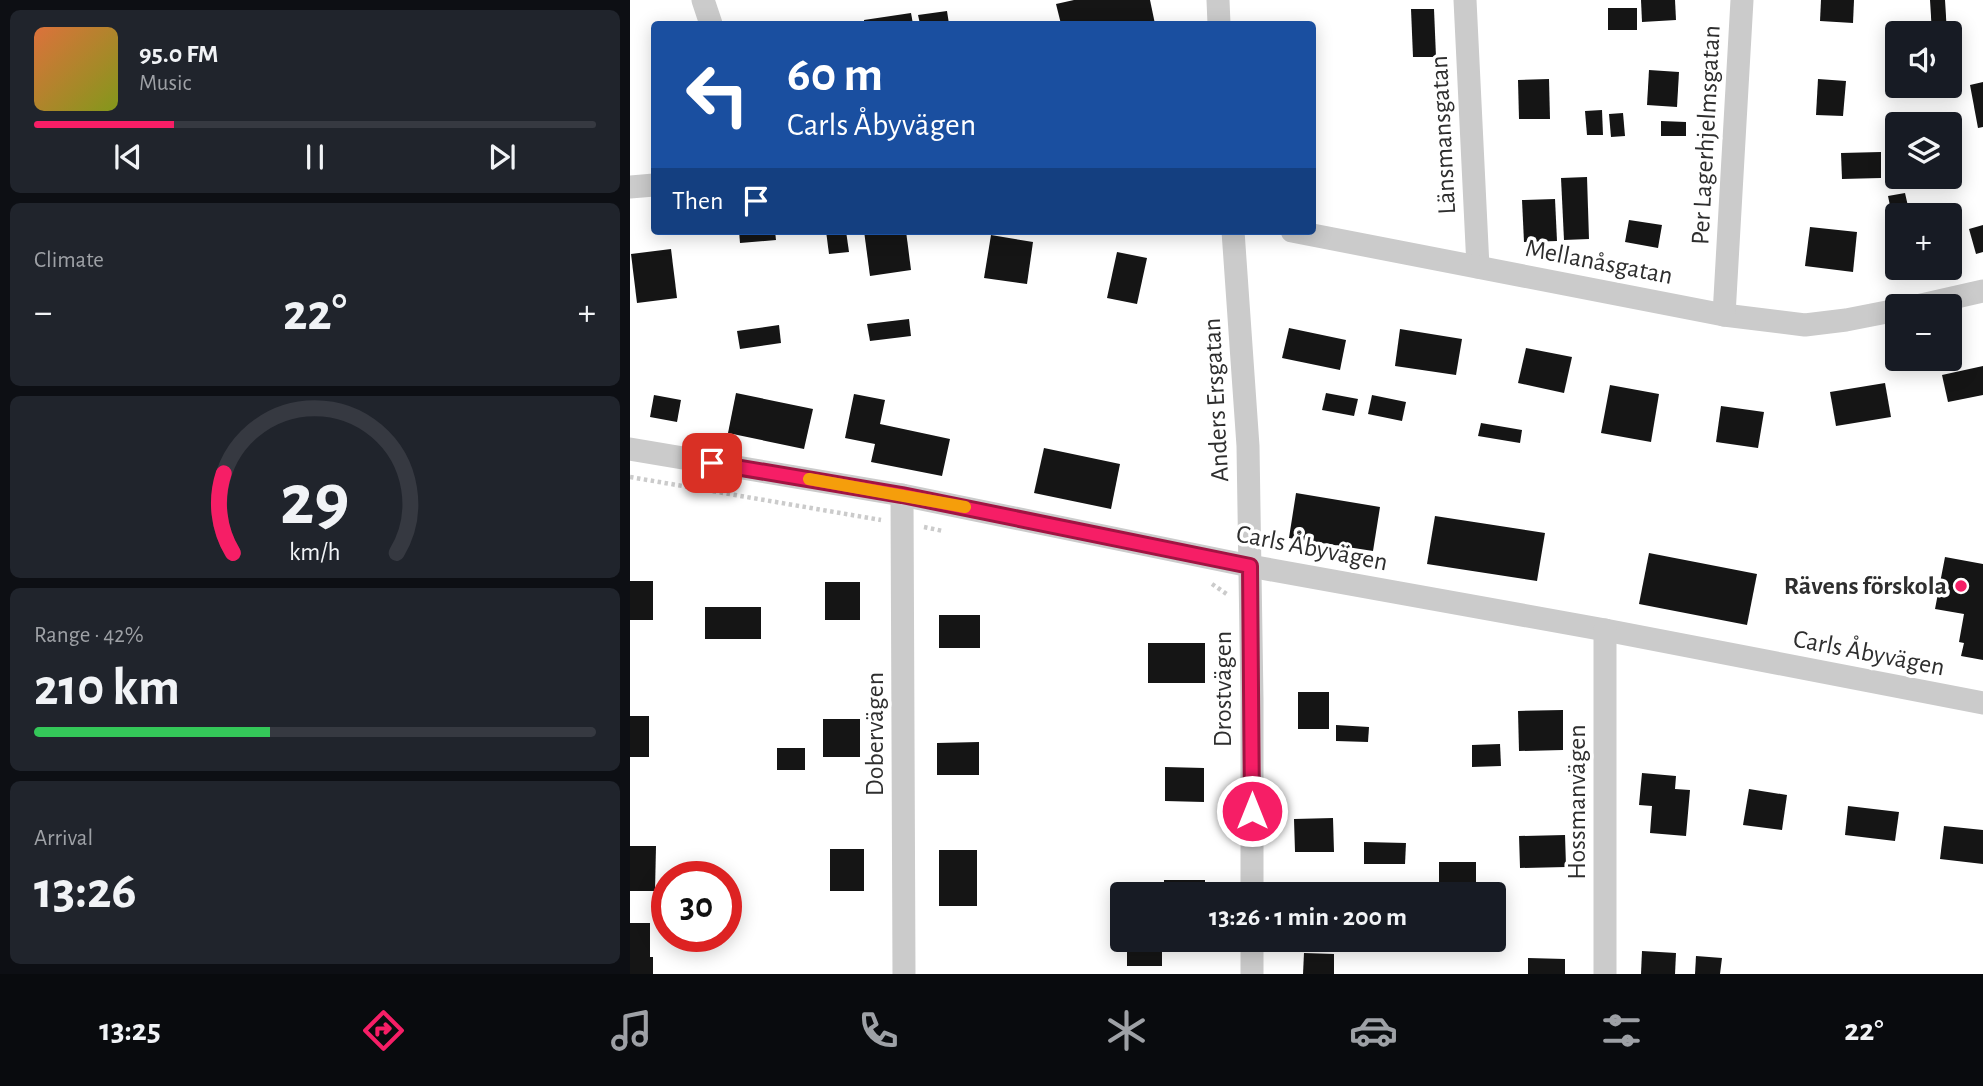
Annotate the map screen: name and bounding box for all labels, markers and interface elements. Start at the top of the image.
map controls [1885,21,1962,371]
button: sound [1885,21,1962,98]
street label: Per Lagerhjelmsgatan [1687,24,1725,246]
text: 95.0 FM [139,41,219,67]
icon: left [672,49,763,140]
text: 60 m [787,51,883,100]
street label: Länsmansgatan [1426,55,1460,215]
text: Music [139,72,191,95]
text: Carls Åbyvägen [787,109,976,141]
button: layers [1885,112,1962,189]
icon: previous [109,138,147,176]
icon: pause [296,138,334,176]
icon: next [483,138,521,176]
icon: arrive [737,182,775,220]
text: Then [672,188,723,214]
button: + [1885,203,1962,280]
street label: Mellanåsgatan [1523,235,1675,289]
text: Climate [34,249,104,272]
text: 22° [283,287,347,339]
text: − [34,294,52,332]
text: + [578,294,596,332]
button: − [1885,294,1962,371]
street label: Anders Ersgatan [1199,317,1233,483]
pin [682,433,742,493]
icon: arrive [693,444,731,482]
text: 29 [280,465,350,538]
street label: Carls Åbyvägen [1234,519,1390,575]
text: km/h [289,540,341,565]
place label: Rävens förskola [1784,573,1947,599]
marker: Rävens förskola [1953,578,1969,594]
text: Range · 42% [34,624,144,647]
street label: Carls Åbyvägen [1791,624,1947,680]
street label: Drostvägen [1210,631,1236,747]
text: 210 km [34,662,180,714]
street label: Dobervägen [862,672,888,796]
street label: Hossmanvägen [1564,724,1590,880]
position arrow [1215,774,1289,848]
text: Arrival [34,827,93,850]
speed limit sign: 30 [651,861,742,952]
text: 13:26 [34,865,137,917]
text: 13:26 · 1 min · 200 m [1209,904,1407,930]
icon: directions [359,1006,408,1055]
icon: music [607,1006,656,1055]
icon: phone [854,1006,903,1055]
icon: climate [1102,1006,1151,1055]
icon: car [1349,1006,1398,1055]
icon: filters [1597,1006,1646,1055]
text: 13:25 [99,1014,161,1046]
text: 22° [1844,1014,1884,1046]

